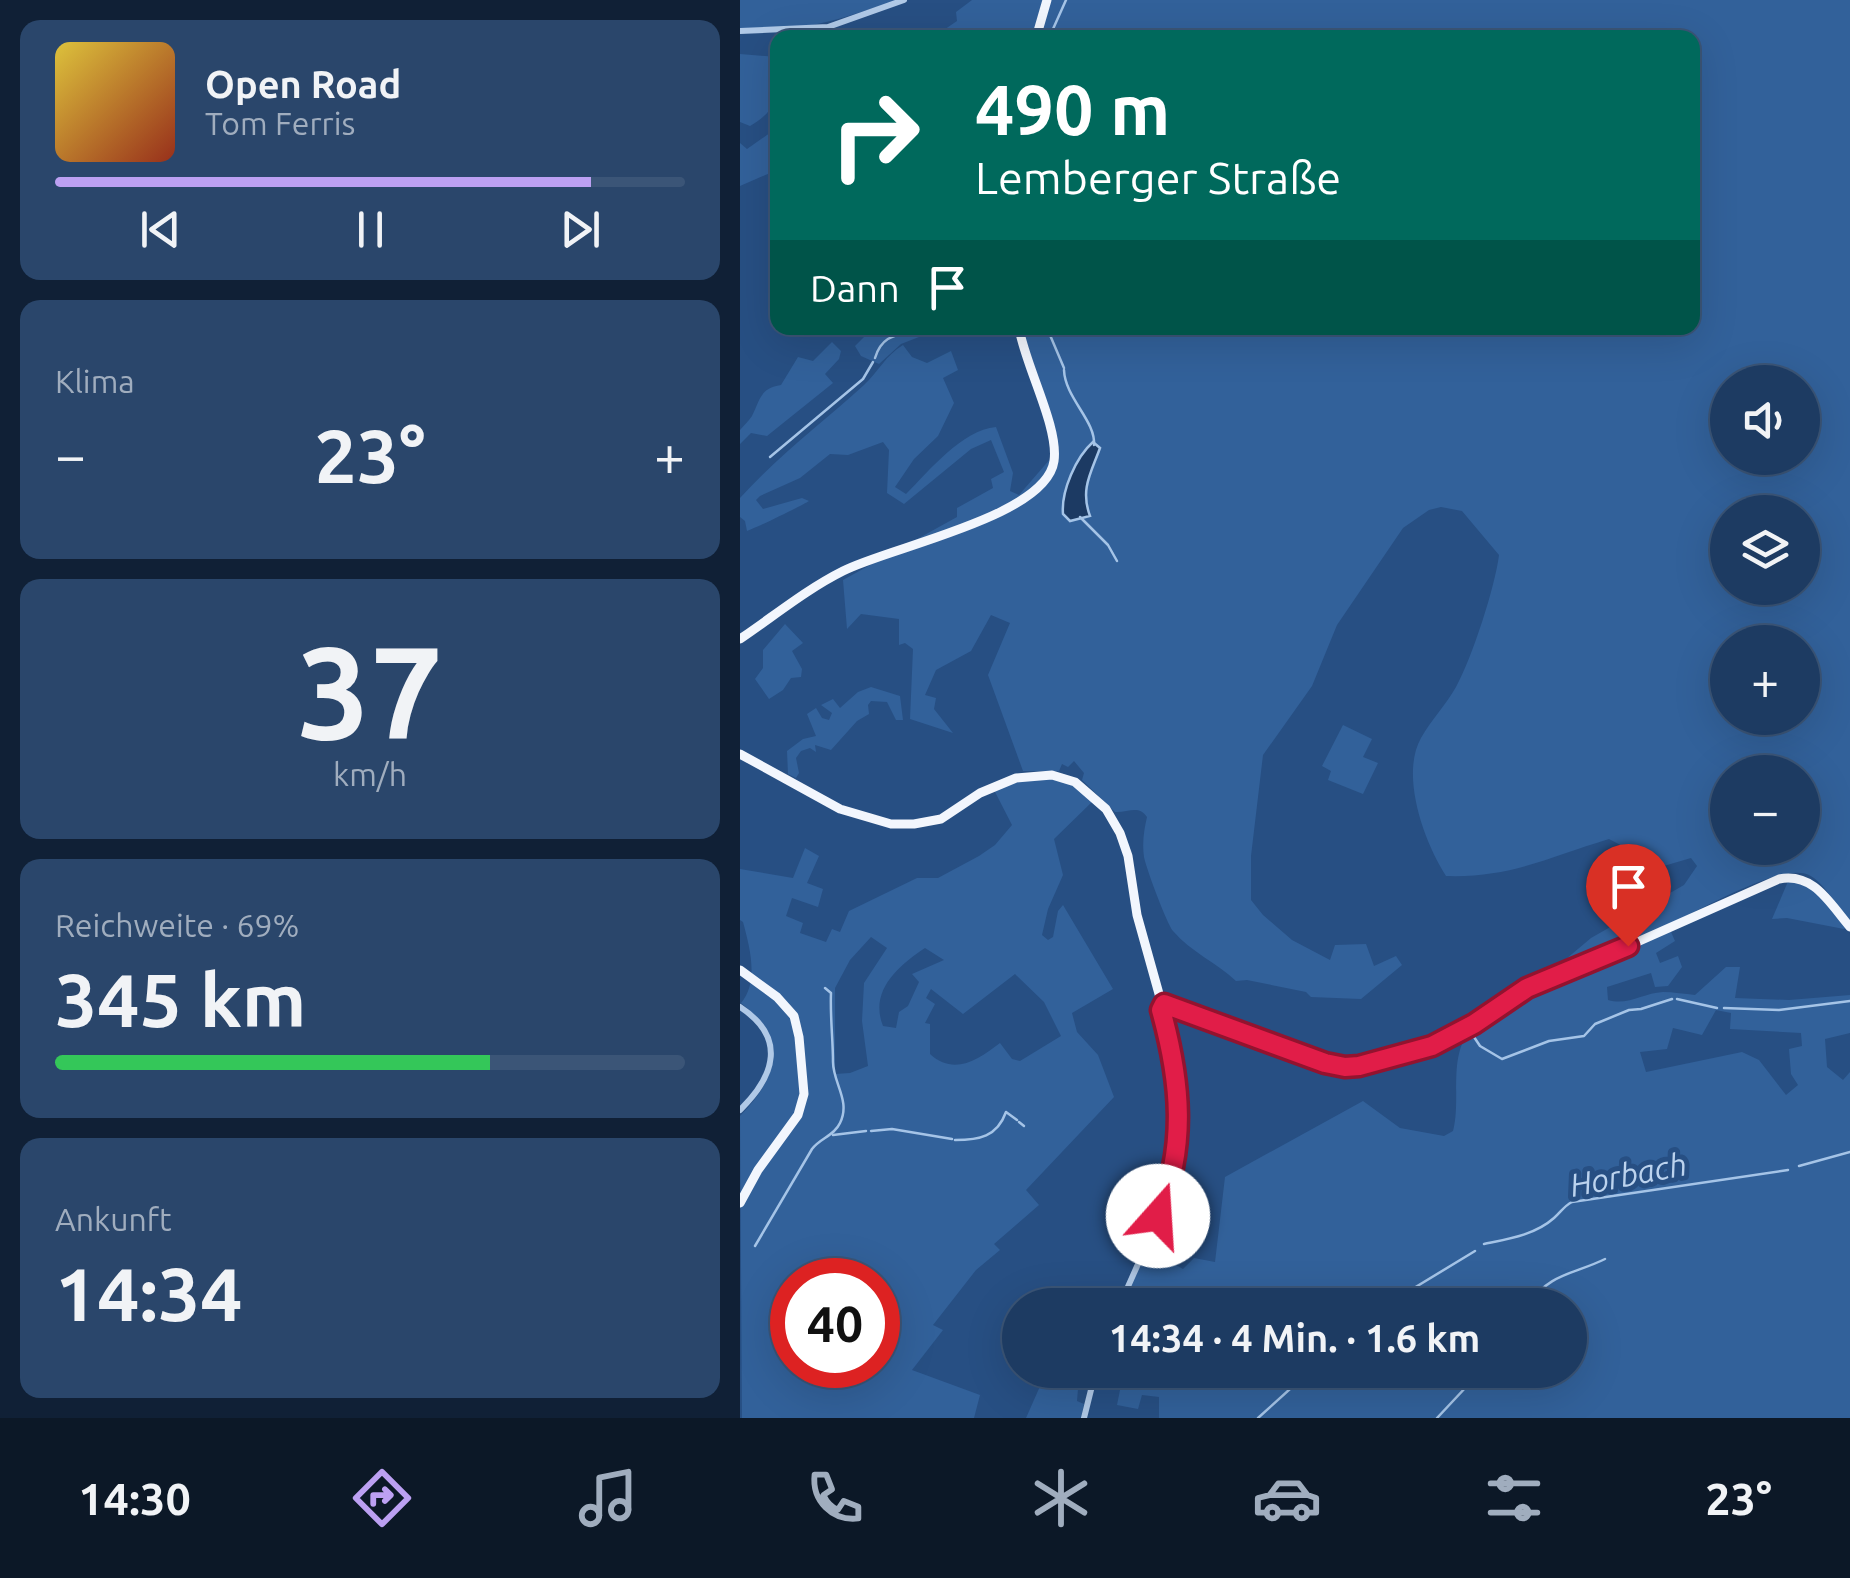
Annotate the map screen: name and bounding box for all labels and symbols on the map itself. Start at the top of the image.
pin [1586,844,1671,947]
water label: Horbach [1566,1145,1690,1203]
position arrow [1106,1164,1210,1268]
speed limit sign: 40 [770,1258,900,1388]

